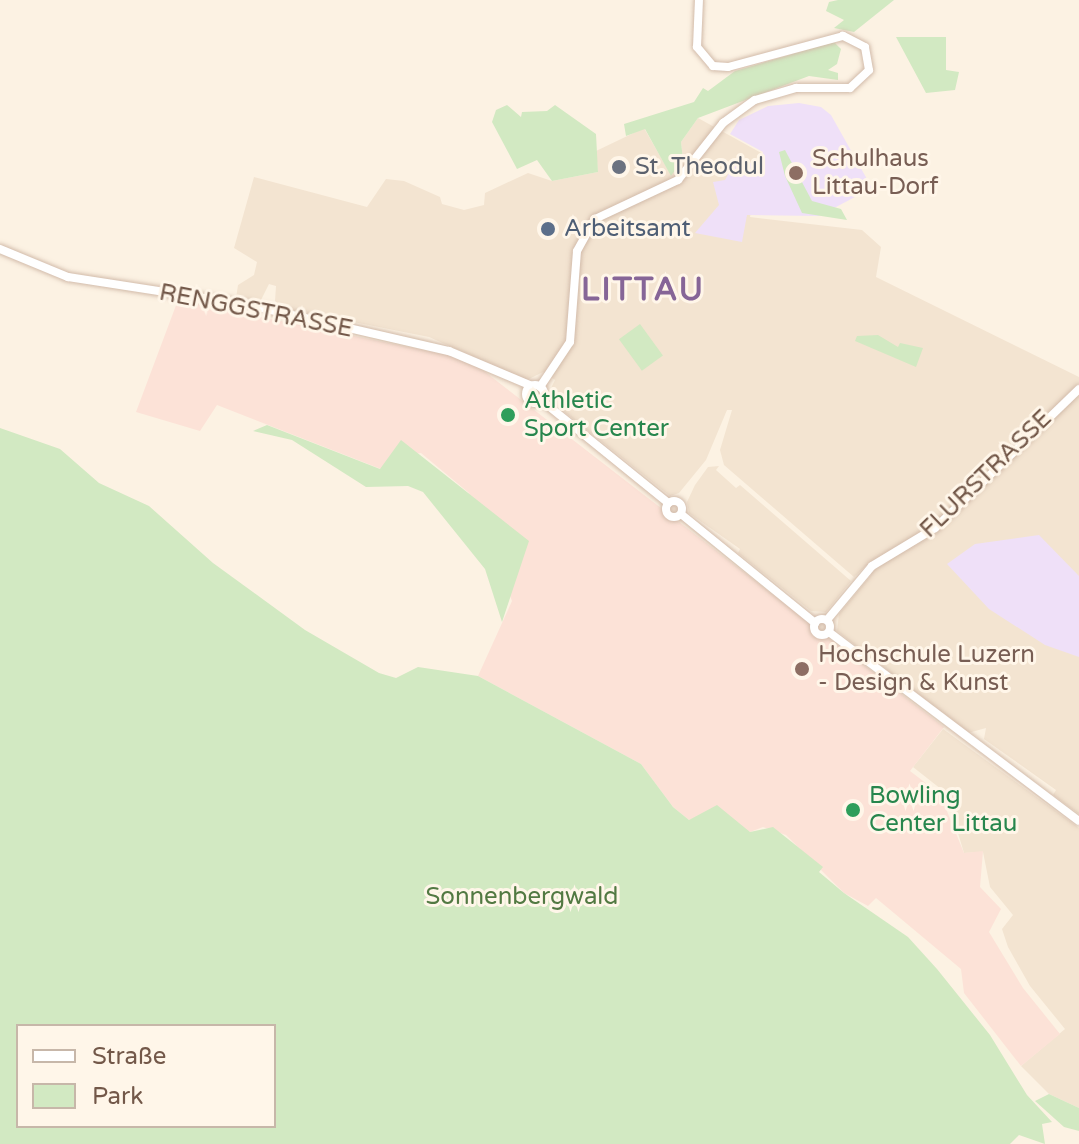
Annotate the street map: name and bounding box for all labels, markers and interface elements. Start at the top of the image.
place label: Schulhaus Littau-Dorf [812,145,938,201]
place label: St. Theodul [635,153,764,181]
marker: St. Theodul [610,158,628,176]
marker: Schulhaus Littau-Dorf [787,164,805,182]
place label: Arbeitsamt [564,215,691,243]
marker: Arbeitsamt [539,220,557,238]
district label: LITTAU [581,271,705,309]
street label: RENGGSTRASSE [157,278,355,344]
place label: Athletic Sport Center [524,387,669,443]
street label: FLURSTRASSE [914,404,1058,544]
marker: Athletic Sport Center [499,406,517,424]
place label: Hochschule Luzern - Design & Kunst [818,641,1035,697]
marker: Hochschule Luzern - Design & Kunst [793,660,811,678]
place label: Bowling Center Littau [869,782,1017,838]
marker: Bowling Center Littau [844,801,862,819]
park label: Sonnenbergwald [426,883,618,911]
legend [16,1024,276,1128]
text: Straße [92,1042,166,1071]
text: Park [92,1082,143,1111]

